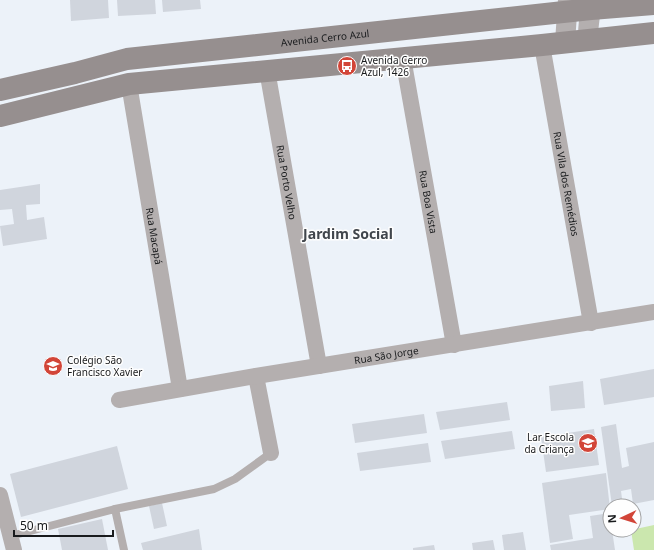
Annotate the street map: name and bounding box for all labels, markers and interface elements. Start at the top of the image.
street label: Avenida Cerro Azul [280,26,370,49]
place label: Avenida Cerro Azul, 1426 [361,53,427,79]
bus stop icon: Avenida Cerro Azul, 1426 [336,55,358,77]
street label: Rua Vila dos Remédios [550,130,583,238]
street label: Rua Porto Velho [273,144,300,221]
street label: Rua Boa Vista [416,169,441,235]
street label: Rua Macapá [143,206,166,265]
district label: Jardim Social [301,224,393,243]
street label: Rua São Jorge [353,343,420,367]
place label: Colégio São Francisco Xavier [67,353,142,379]
school or university icon: Colégio São Francisco Xavier [42,355,64,377]
place label: Lar Escola da Criança [524,430,574,456]
school or university icon: Lar Escola da Criança [577,432,599,454]
north arrow [602,498,642,538]
scale bar [14,512,113,538]
text: N [604,514,619,524]
text: 50 m [20,517,48,534]

